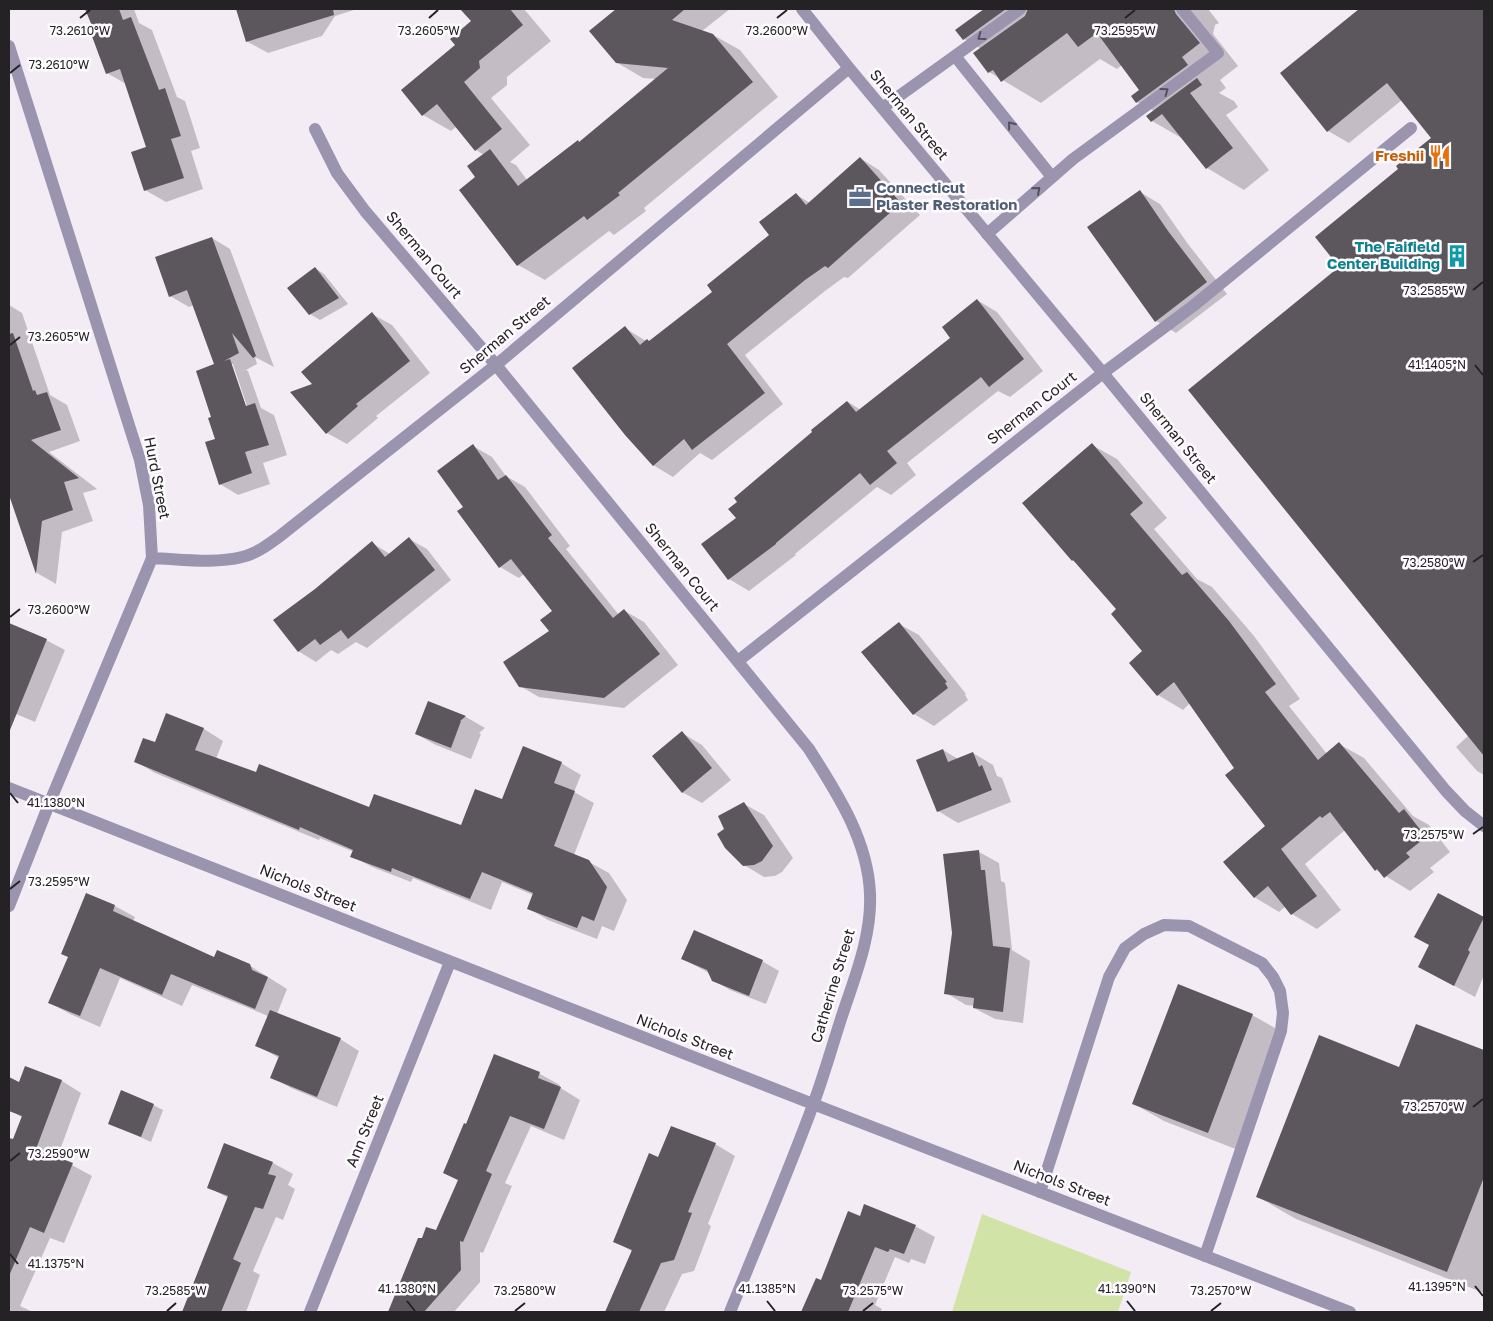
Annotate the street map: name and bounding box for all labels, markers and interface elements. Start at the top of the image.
text: 73.2610°W [50,23,111,38]
text: 73.2605°W [398,23,460,38]
text: 73.2600°W [746,23,809,38]
text: 73.2595°W [1094,23,1156,38]
one-way arrow [978,32,987,40]
text: 73.2610°W [29,57,90,72]
street label: Sherman Street [867,65,953,163]
one-way arrow [1159,88,1169,97]
one-way arrow [1007,122,1016,131]
restaurant icon: Freshii [1427,143,1453,169]
place label: Freshii [1375,146,1424,164]
place label: Connecticut Plaster Restoration [876,178,1017,213]
office icon: Connecticut Plaster Restoration [847,184,873,210]
one-way arrow [1031,188,1040,196]
street label: Sherman Court [383,207,467,302]
place label: The Faifield Center Building [1327,237,1440,272]
building icon: The Faifield Center Building [1444,243,1470,269]
text: 73.2585°W [1403,283,1465,298]
street label: Sherman Street [455,291,553,377]
text: 73.2605°W [28,329,90,344]
text: 41.1405°N [1408,357,1466,372]
street label: Sherman Court [983,367,1080,448]
street label: Sherman Street [1136,388,1221,487]
street label: Hurd Street [141,435,175,521]
street label: Sherman Court [642,519,724,614]
text: 73.2580°W [1403,555,1465,570]
text: 73.2600°W [28,602,91,617]
text: 41.1380°N [27,795,85,810]
text: 73.2575°W [1404,827,1465,842]
street label: Nichols Street [257,859,359,915]
text: 73.2595°W [28,874,90,889]
street label: Catherine Street [806,926,858,1045]
street label: Nichols Street [634,1009,737,1063]
street label: Ann Street [341,1092,387,1170]
text: 73.2570°W [1404,1099,1465,1114]
text: 73.2590°W [28,1146,90,1161]
street label: Nichols Street [1011,1155,1114,1209]
text: 41.1375°N [28,1256,84,1271]
text: 41.1395°N [1408,1279,1466,1294]
text: 41.1380°N [378,1281,436,1296]
text: 41.1385°N [738,1281,796,1296]
text: 41.1390°N [1098,1281,1156,1296]
text: 73.2585°W [145,1283,207,1298]
text: 73.2580°W [494,1283,556,1298]
text: 73.2575°W [843,1283,904,1298]
text: 73.2570°W [1191,1283,1252,1298]

